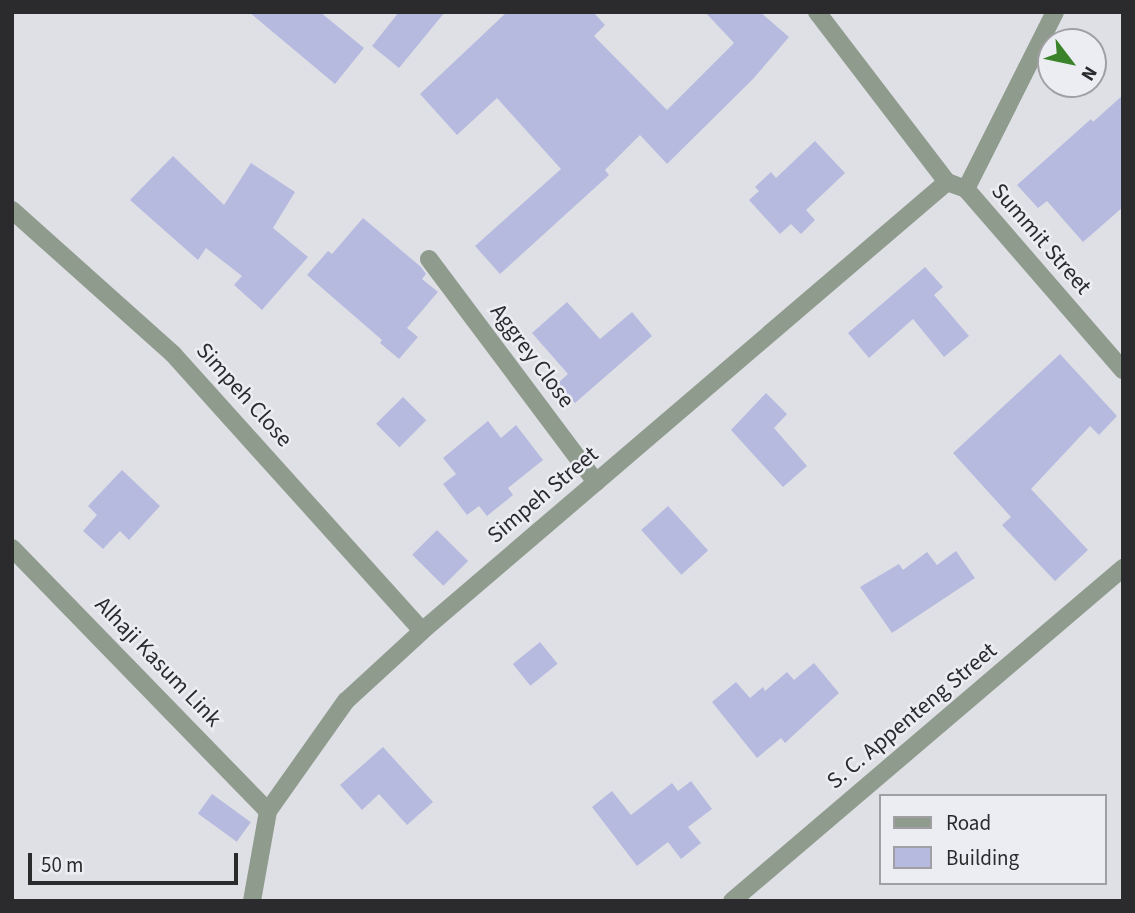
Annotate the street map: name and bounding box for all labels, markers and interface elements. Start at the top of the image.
north arrow [1037,28,1107,98]
text: N [1074,61,1103,86]
street label: Summit Street [985,178,1097,300]
street label: Aggrey Close [484,299,580,413]
street label: Simpeh Close [190,337,298,453]
street label: Simpeh Street [482,441,604,549]
street label: Alhaji Kasum Link [89,591,227,733]
street label: S. C. Appenteng Street [821,637,1003,795]
legend [880,794,1107,885]
text: Road [946,808,991,838]
scale bar [32,839,242,883]
text: Building [946,843,1019,873]
text: 50 m [41,850,83,880]

